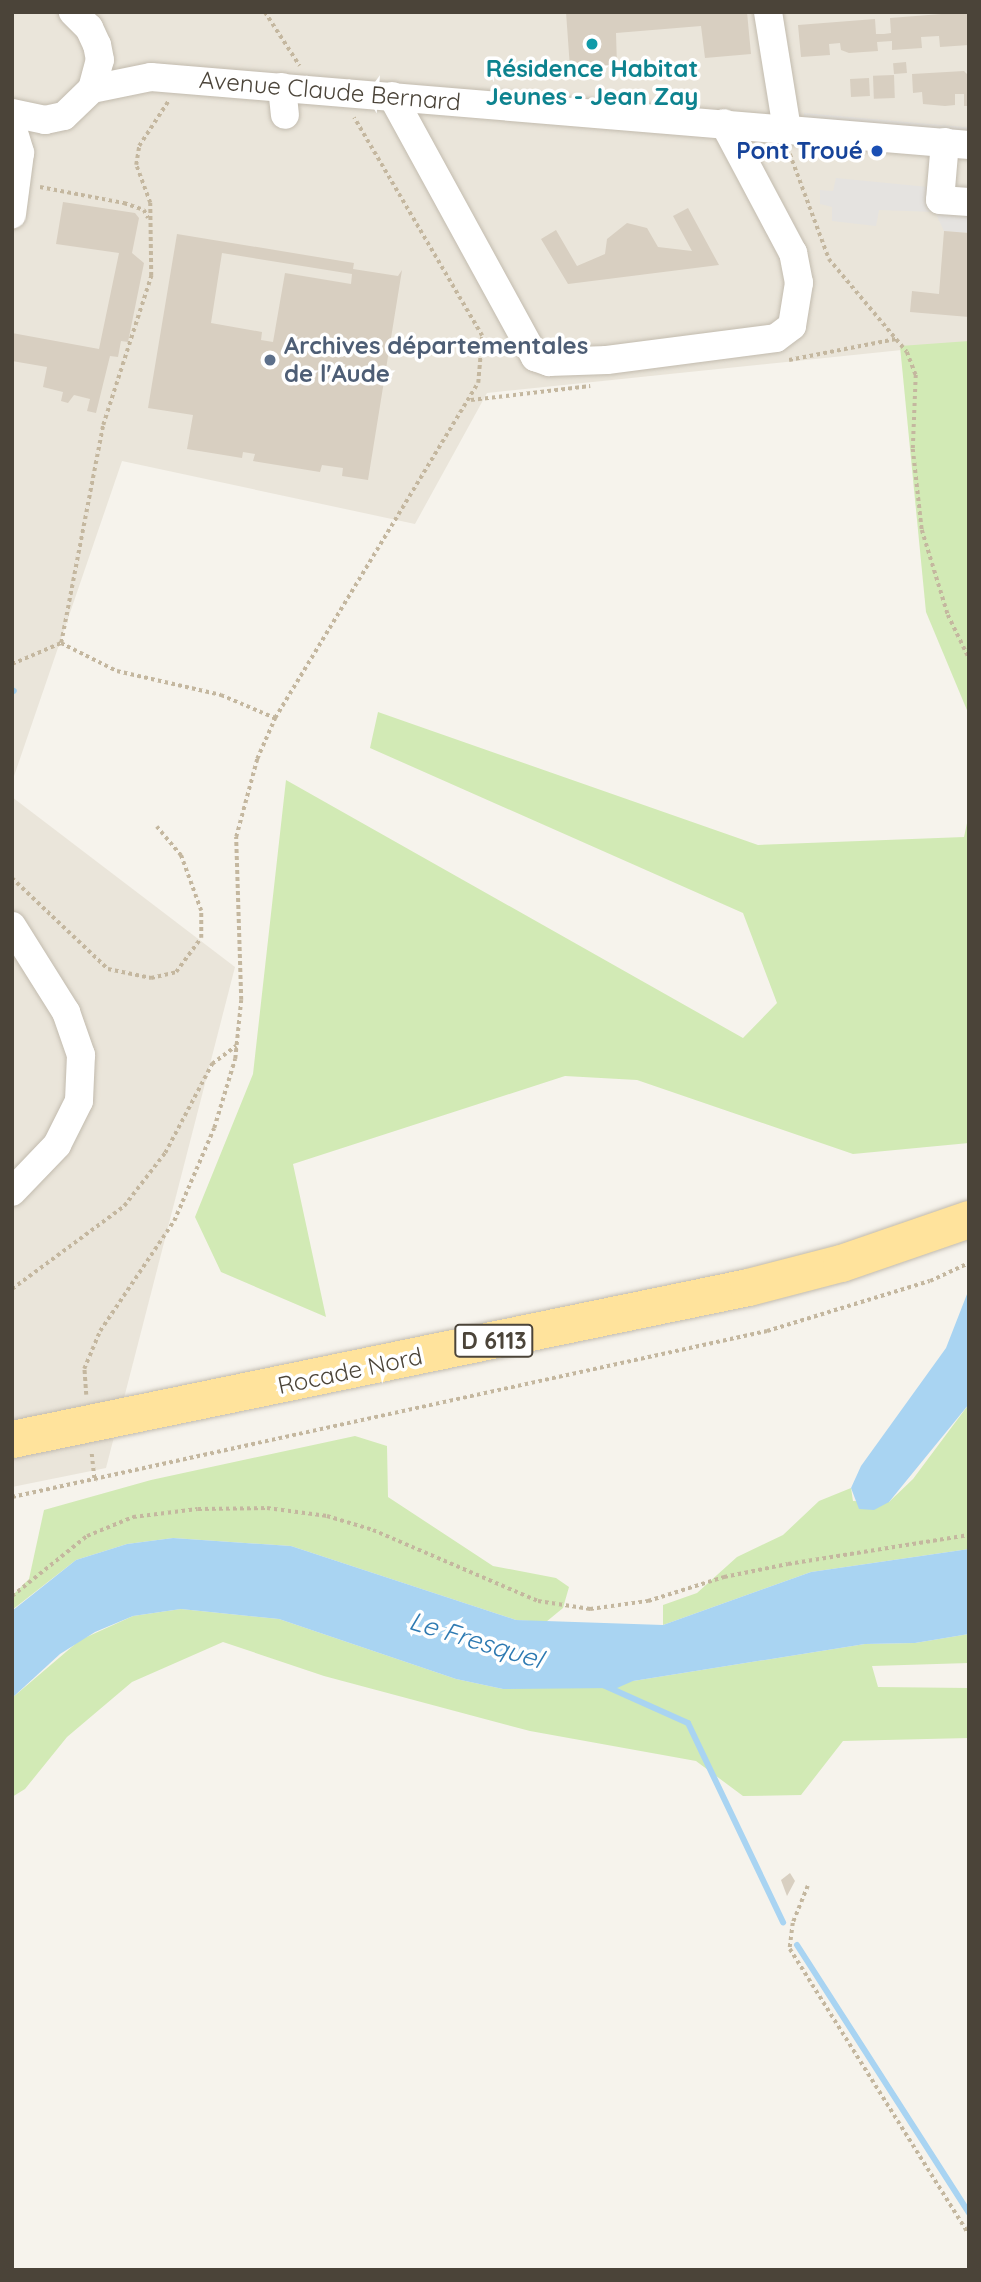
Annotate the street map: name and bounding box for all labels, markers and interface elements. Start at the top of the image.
marker: Résidence Habitat Jeunes - Jean Zay [584,36,600,52]
place label: Résidence Habitat Jeunes - Jean Zay [486,55,698,111]
street label: Avenue Claude Bernard [198,65,462,117]
place label: Pont Troué [736,137,863,165]
marker: Pont Troué [869,143,885,159]
place label: Archives départementales de l'Aude [284,332,588,388]
marker: Archives départementales de l'Aude [262,352,278,368]
road number: D 6113 [454,1322,534,1360]
street label: Rocade Nord [275,1342,425,1400]
water label: Le Fresquel [406,1605,546,1675]

